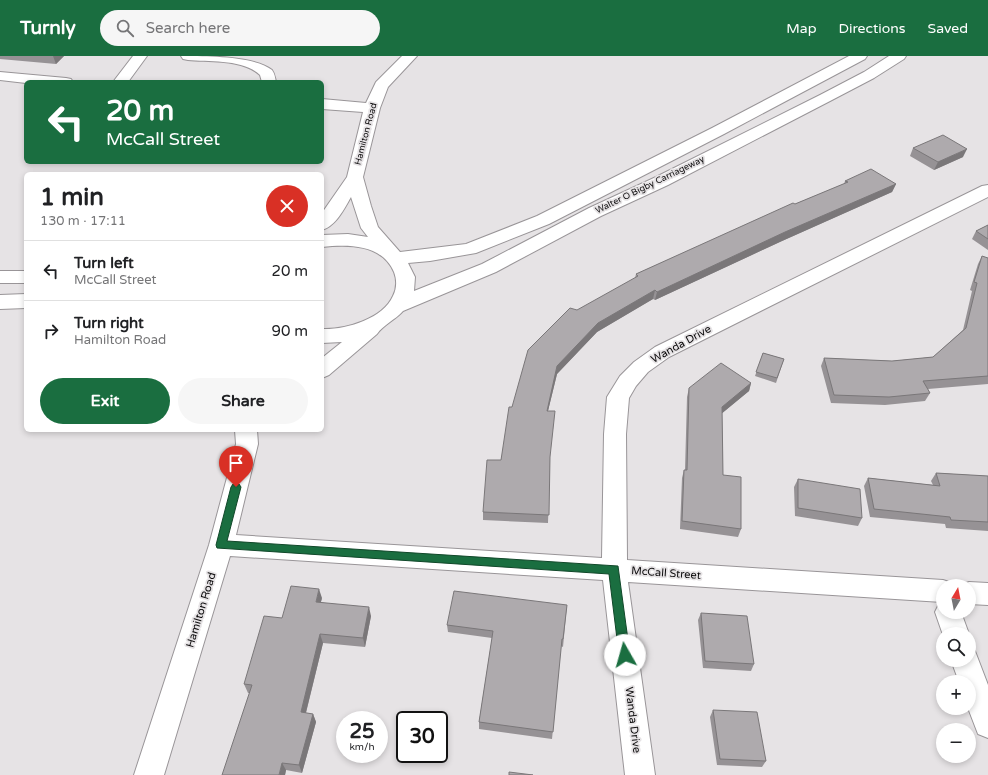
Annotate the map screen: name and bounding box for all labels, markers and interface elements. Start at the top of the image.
search box [100,10,380,46]
text: Turnly [20,17,76,39]
icon: search [114,17,136,39]
text: Search here [146,19,230,37]
text: Map [786,20,817,37]
text: Directions [839,20,906,37]
text: Saved [928,20,968,37]
text: 20 m [106,94,174,128]
icon: left [40,96,92,148]
street label: Hamilton Road [352,102,380,166]
text: McCall Street [106,128,220,150]
street label: Walter O Bigby Carriageway [594,154,706,216]
text: 1 min [40,183,104,212]
button: close [266,185,308,227]
text: 130 m · 17:11 [40,213,126,229]
text: Turn left [74,254,134,272]
icon: left [40,260,62,282]
text: 20 m [271,262,308,280]
text: McCall Street [74,272,157,288]
text: Turn right [74,314,144,332]
icon: right [40,320,62,342]
text: 90 m [271,322,308,340]
street label: Wanda Drive [649,322,713,366]
text: Hamilton Road [74,332,166,348]
button: Exit [40,378,170,424]
button: Share [178,378,308,424]
pin [219,446,253,487]
icon: arrive [225,452,247,474]
street label: McCall Street [631,564,701,582]
street label: Hamilton Road [183,571,219,649]
north arrow [936,579,976,619]
map controls [936,579,976,763]
button: search [936,627,976,667]
position arrow [604,634,646,676]
button: + [936,675,976,715]
street label: Wanda Drive [622,686,644,754]
speed limit sign: 30 [396,711,448,763]
text: 25 [349,720,375,744]
button: − [936,723,976,763]
text: km/h [349,741,375,753]

